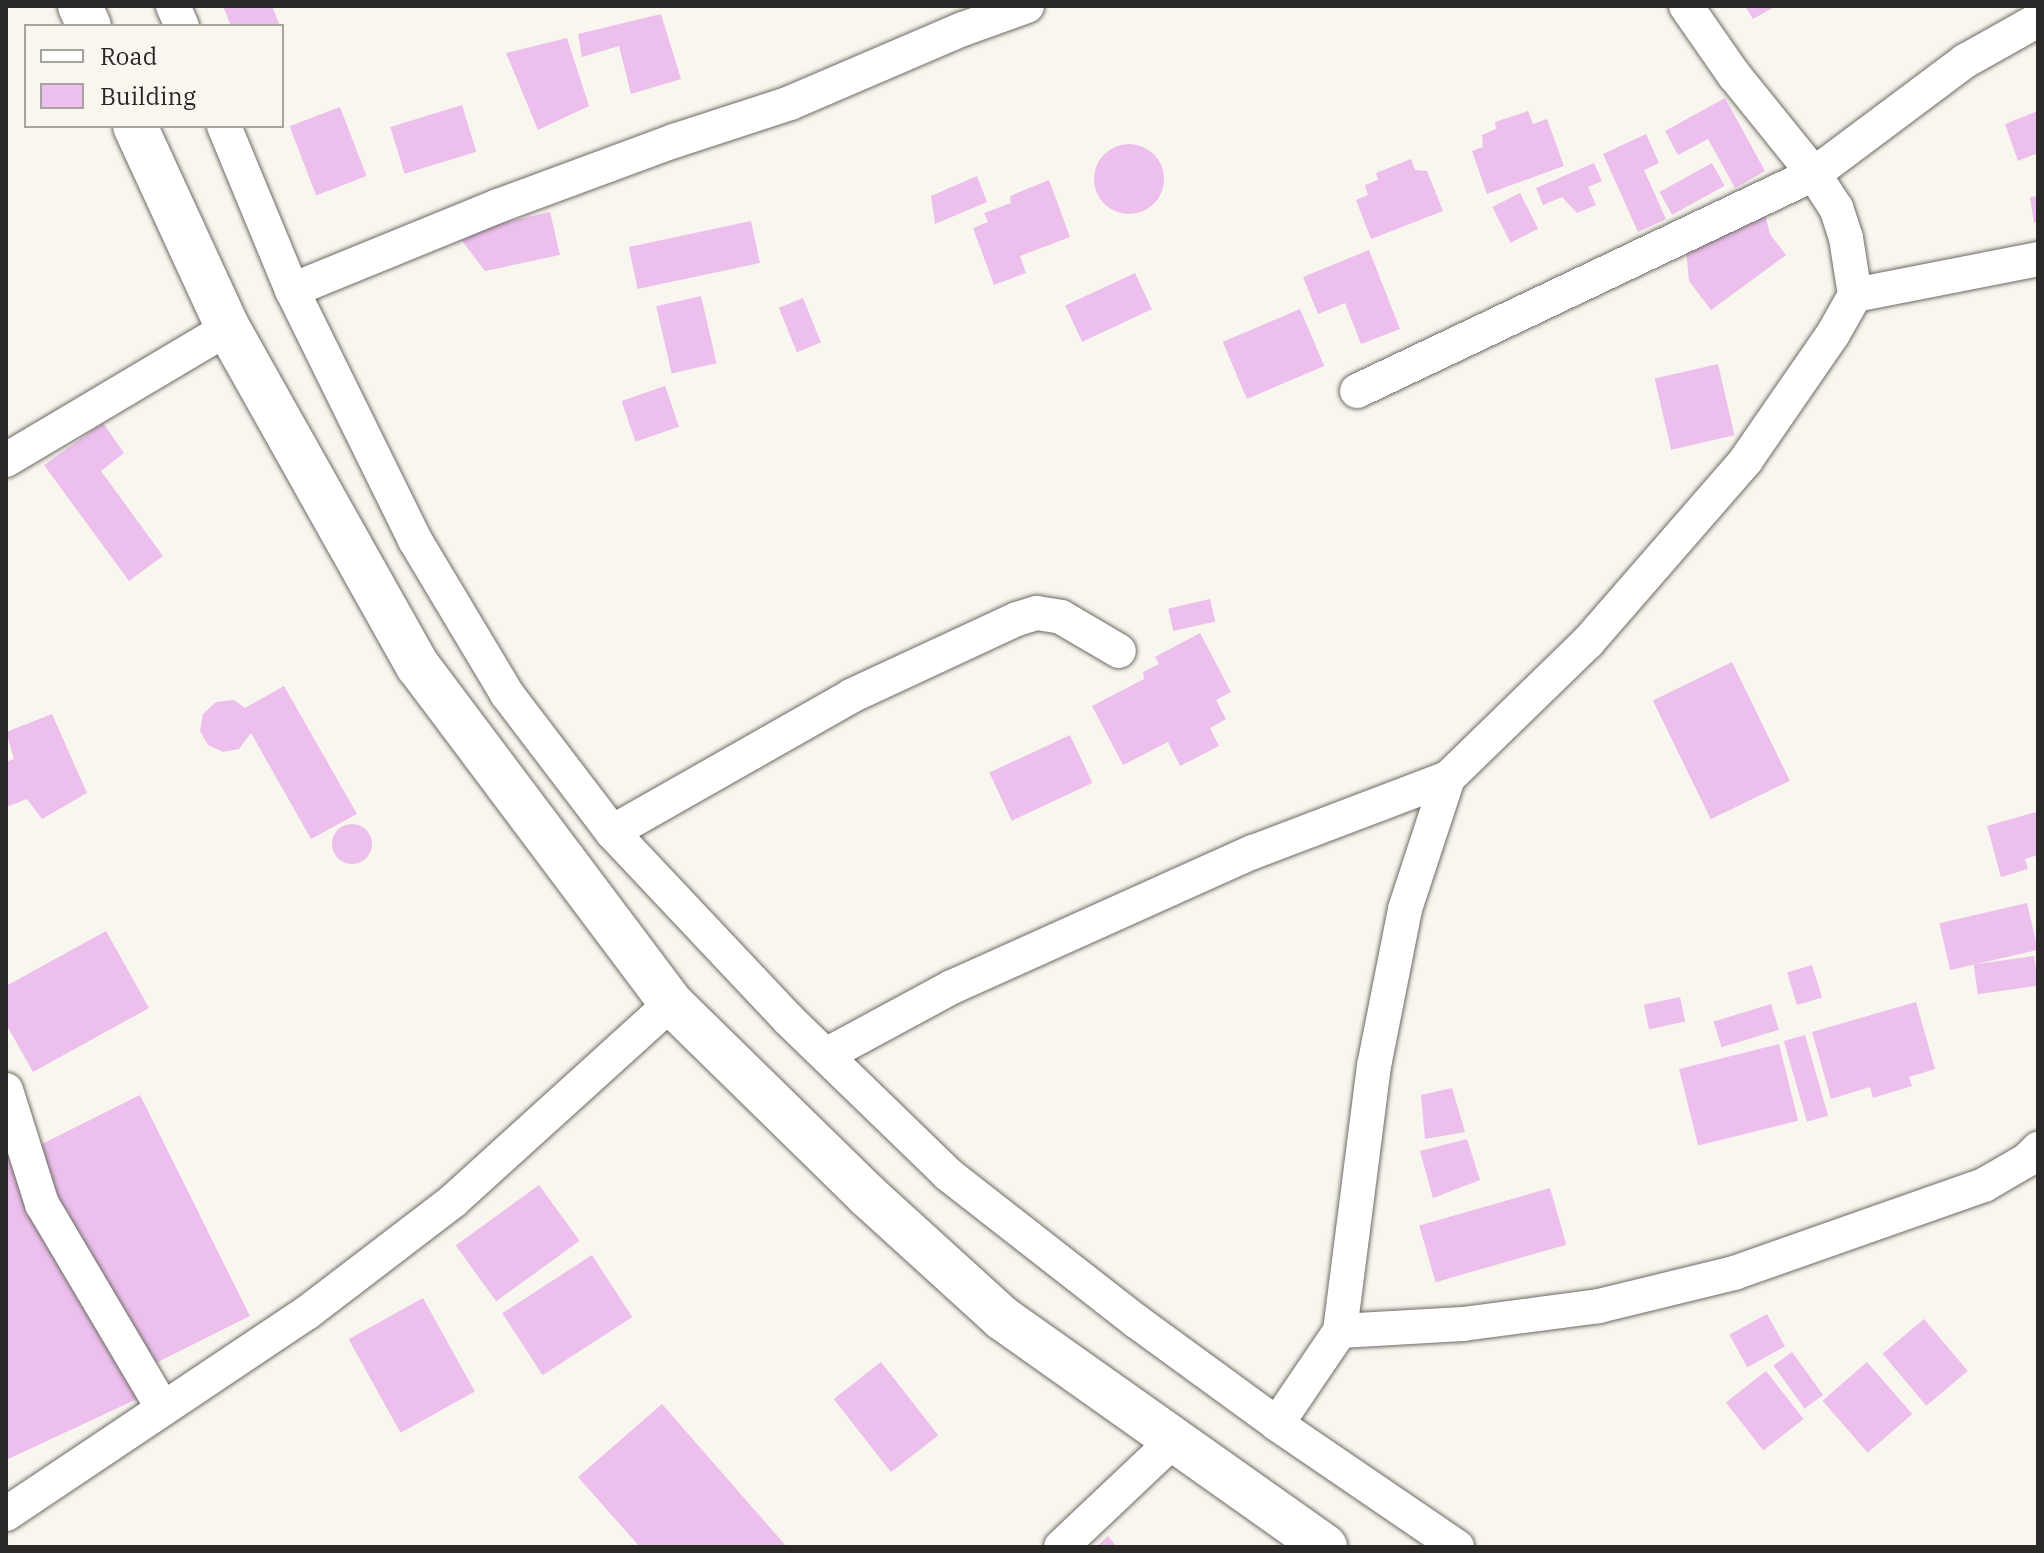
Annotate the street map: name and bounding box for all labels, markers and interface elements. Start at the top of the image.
legend [24,24,284,128]
text: Road [100,40,157,72]
text: Building [100,80,196,112]

